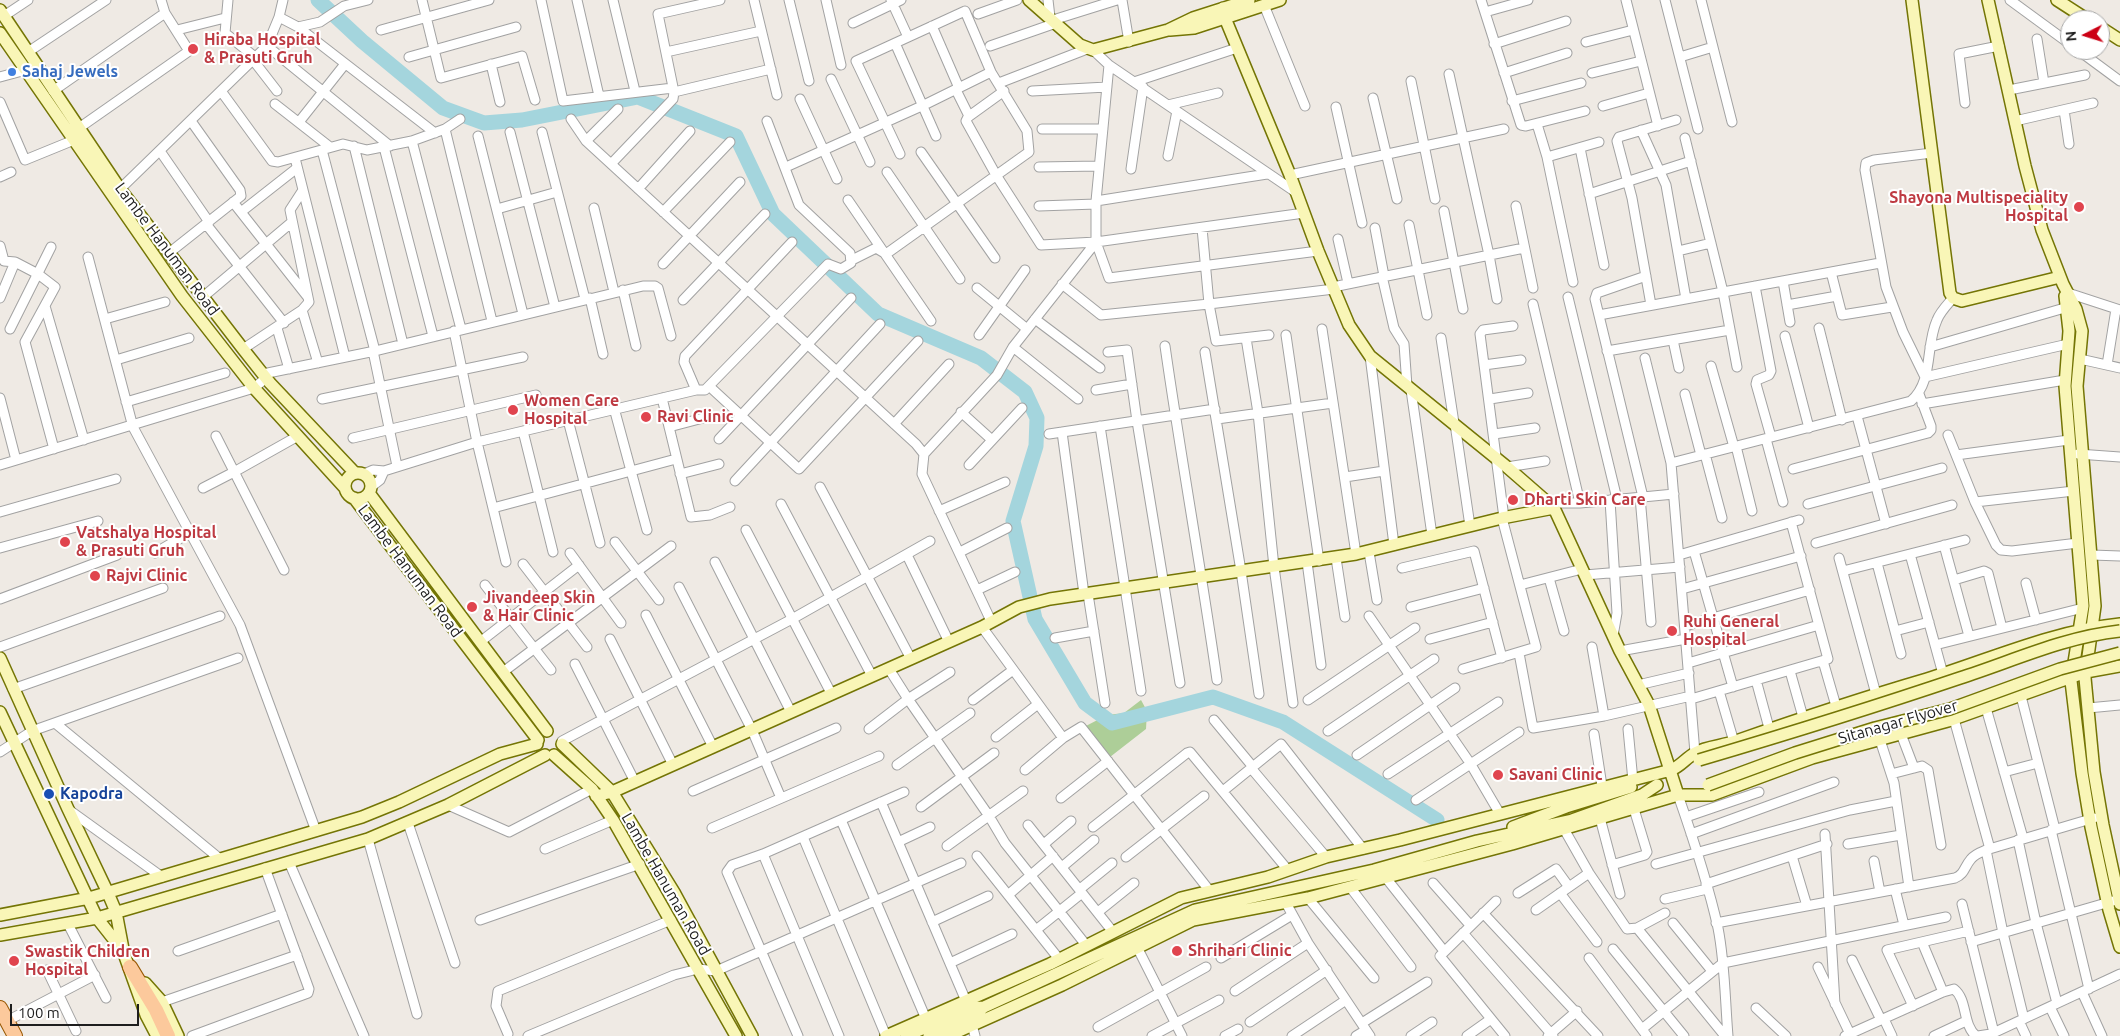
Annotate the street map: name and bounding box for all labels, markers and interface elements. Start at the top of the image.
north arrow [2060,10,2110,60]
place label: Hiraba Hospital & Prasuti Gruh [204,30,320,68]
text: N [2063,30,2079,42]
marker: Hiraba Hospital & Prasuti Gruh [186,42,200,56]
place label: Sahaj Jewels [22,62,118,82]
marker: Sahaj Jewels [6,66,18,78]
street label: Lambe Hanuman Road [111,179,223,319]
place label: Shayona Multispeciality Hospital [1889,188,2068,226]
marker: Shayona Multispeciality Hospital [2072,200,2086,214]
place label: Women Care Hospital [524,391,619,429]
marker: Women Care Hospital [506,403,520,417]
place label: Ravi Clinic [657,407,734,427]
marker: Ravi Clinic [639,410,653,424]
place label: Dharti Skin Care [1524,490,1646,510]
marker: Dharti Skin Care [1506,493,1520,507]
street label: Lambe Hanuman Road [354,501,466,641]
place label: Vatshalya Hospital & Prasuti Gruh [76,523,216,561]
marker: Vatshalya Hospital & Prasuti Gruh [58,535,72,549]
place label: Rajvi Clinic [106,566,187,586]
marker: Rajvi Clinic [88,569,102,583]
place label: Jivandeep Skin & Hair Clinic [483,588,595,626]
marker: Jivandeep Skin & Hair Clinic [465,600,479,614]
place label: Ruhi General Hospital [1683,612,1779,650]
marker: Ruhi General Hospital [1665,624,1679,638]
street label: Sitanagar Flyover [1836,696,1960,748]
place label: Savani Clinic [1509,765,1603,785]
marker: Savani Clinic [1491,768,1505,782]
place label: Kapodra [60,784,123,804]
marker: Kapodra [42,787,56,801]
street label: Lambe Hanuman Road [617,809,715,959]
place label: Shrihari Clinic [1188,941,1292,961]
place label: Swastik Children Hospital [25,942,150,980]
marker: Shrihari Clinic [1170,944,1184,958]
marker: Swastik Children Hospital [7,954,21,968]
scale bar [12,994,141,1026]
text: 100 m [18,1004,60,1021]

